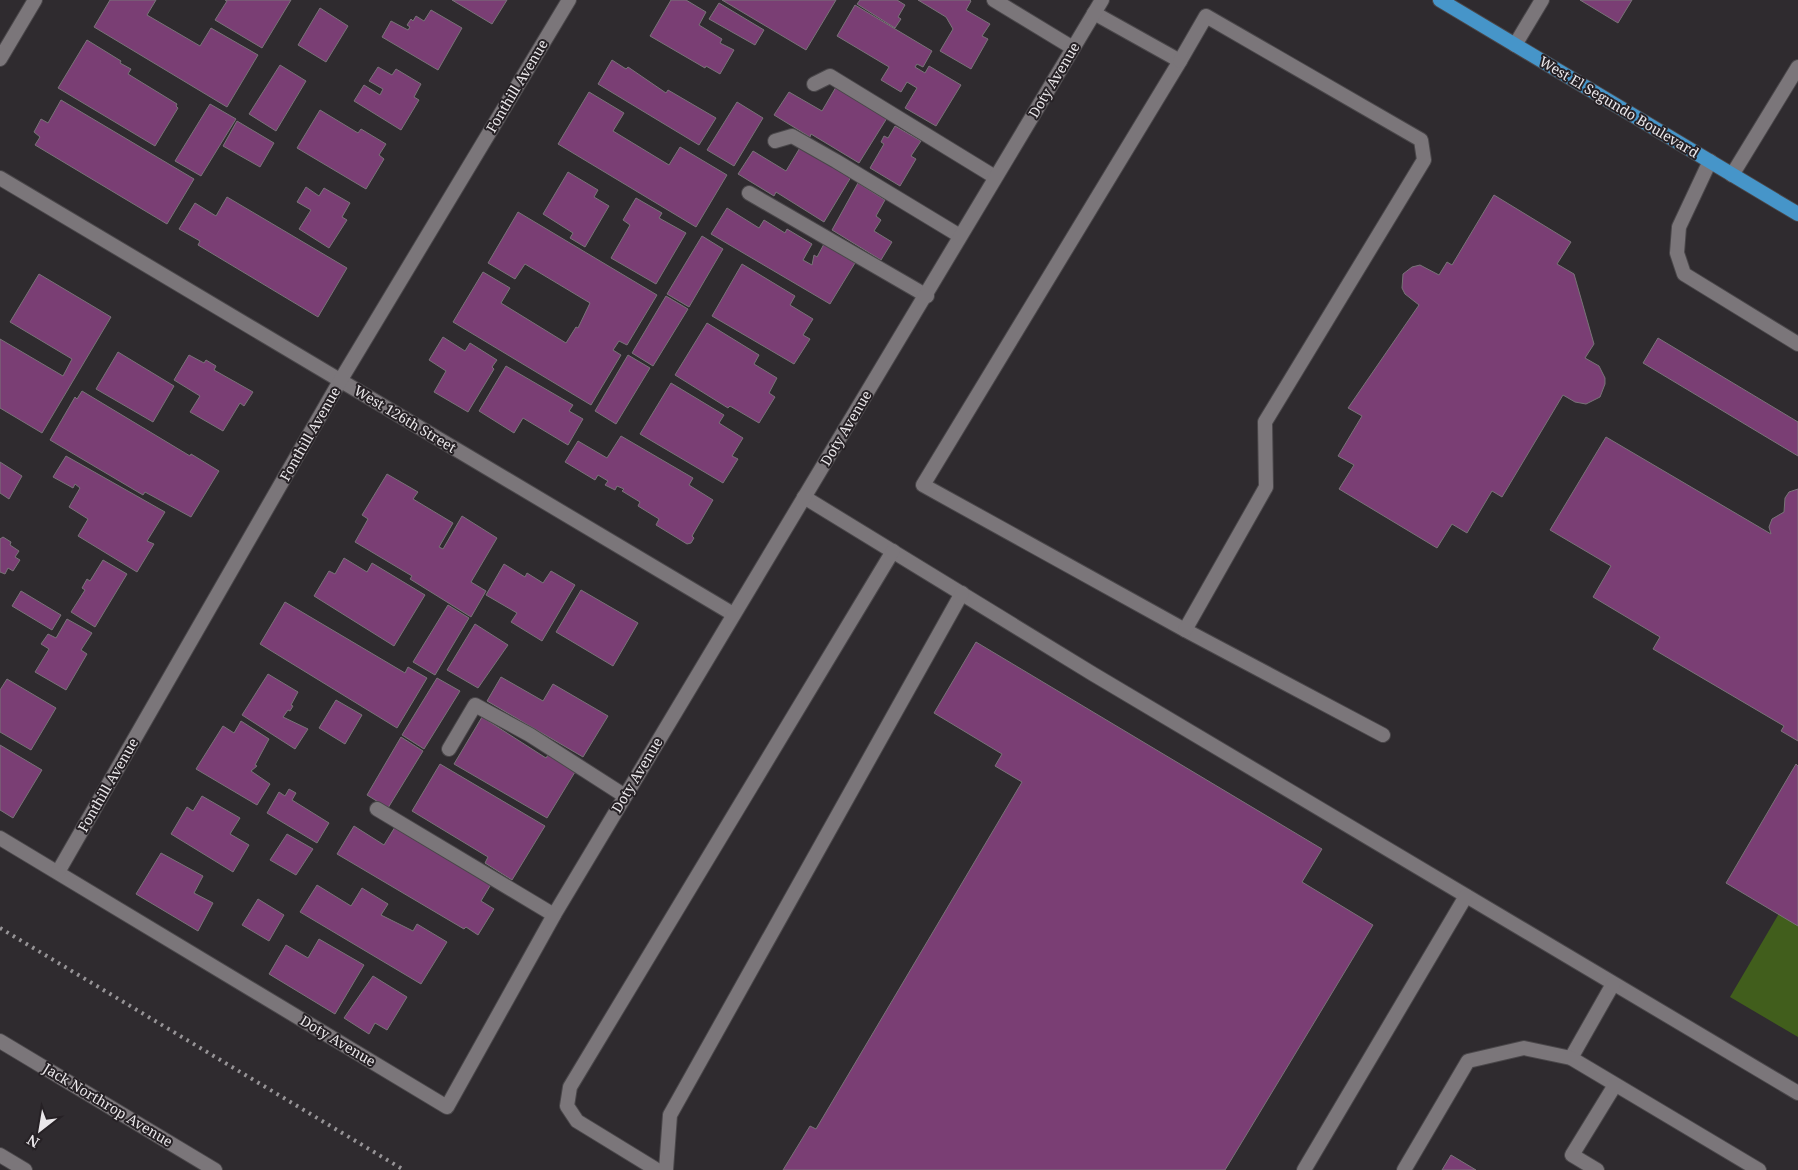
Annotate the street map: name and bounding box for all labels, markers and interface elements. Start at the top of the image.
street label: Fonthill Avenue [481,36,552,136]
street label: Doty Avenue [1024,39,1084,121]
street label: West El Segundo Boulevard [1536,51,1703,162]
street label: West 126th Street [351,381,460,457]
street label: Fonthill Avenue [275,383,344,484]
street label: Doty Avenue [816,387,876,469]
street label: Fonthill Avenue [73,734,142,835]
street label: Doty Avenue [607,734,667,816]
street label: Doty Avenue [297,1011,379,1071]
street label: Jack Northrop Avenue [39,1058,176,1151]
north arrow [15,1105,65,1155]
text: N [23,1131,43,1153]

